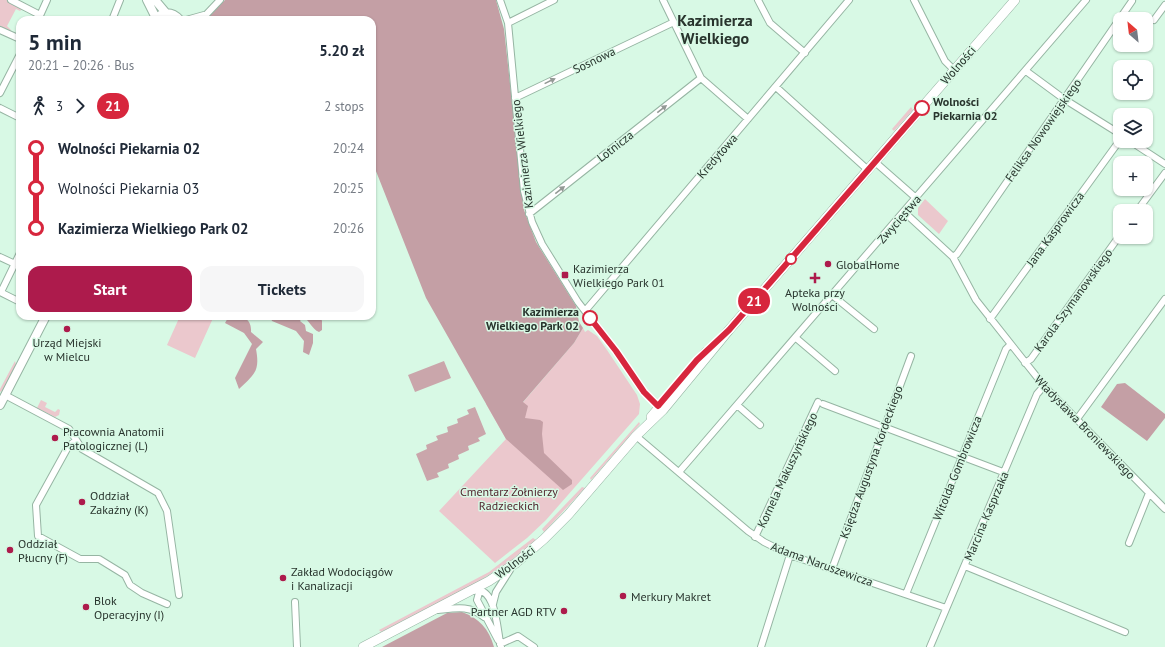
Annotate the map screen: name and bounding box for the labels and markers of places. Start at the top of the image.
place label: Wolności Piekarnia 02 [933,94,998,123]
marker: Wolności Piekarnia 02 [914,100,930,116]
unlabelled marker [785,253,797,265]
place label: GlobalHome [836,257,900,272]
marker: GlobalHome [823,259,833,269]
place label: Kazimierza Wielkiego Park 01 [573,261,665,290]
marker: Kazimierza Wielkiego Park 01 [560,270,570,280]
marker: Apteka przy Wolności [810,273,820,283]
place label: Apteka przy Wolności [785,285,845,314]
place label: Kazimierza Wielkiego Park 02 [486,304,579,333]
marker: Kazimierza Wielkiego Park 02 [582,310,598,326]
marker: Urząd Miejski w Mielcu [62,324,72,334]
place label: Urząd Miejski w Mielcu [33,335,101,364]
place label: Pracownia Anatomii Patologicznej (L) [63,424,164,453]
marker: Pracownia Anatomii Patologicznej (L) [50,433,60,443]
place label: Oddział Zakaźny (K) [90,488,148,517]
marker: Oddział Zakaźny (K) [77,497,87,507]
place label: Oddział Płucny (F) [18,536,68,565]
marker: Oddział Płucny (F) [5,545,15,555]
place label: Zakład Wodociągów i Kanalizacji [291,564,393,593]
marker: Zakład Wodociągów i Kanalizacji [278,573,288,583]
place label: Merkury Makret [631,589,711,604]
marker: Merkury Makret [618,591,628,601]
place label: Blok Operacyjny (I) [94,593,164,622]
marker: Blok Operacyjny (I) [81,602,91,612]
place label: Partner AGD RTV [471,604,556,619]
marker: Partner AGD RTV [559,606,569,616]

